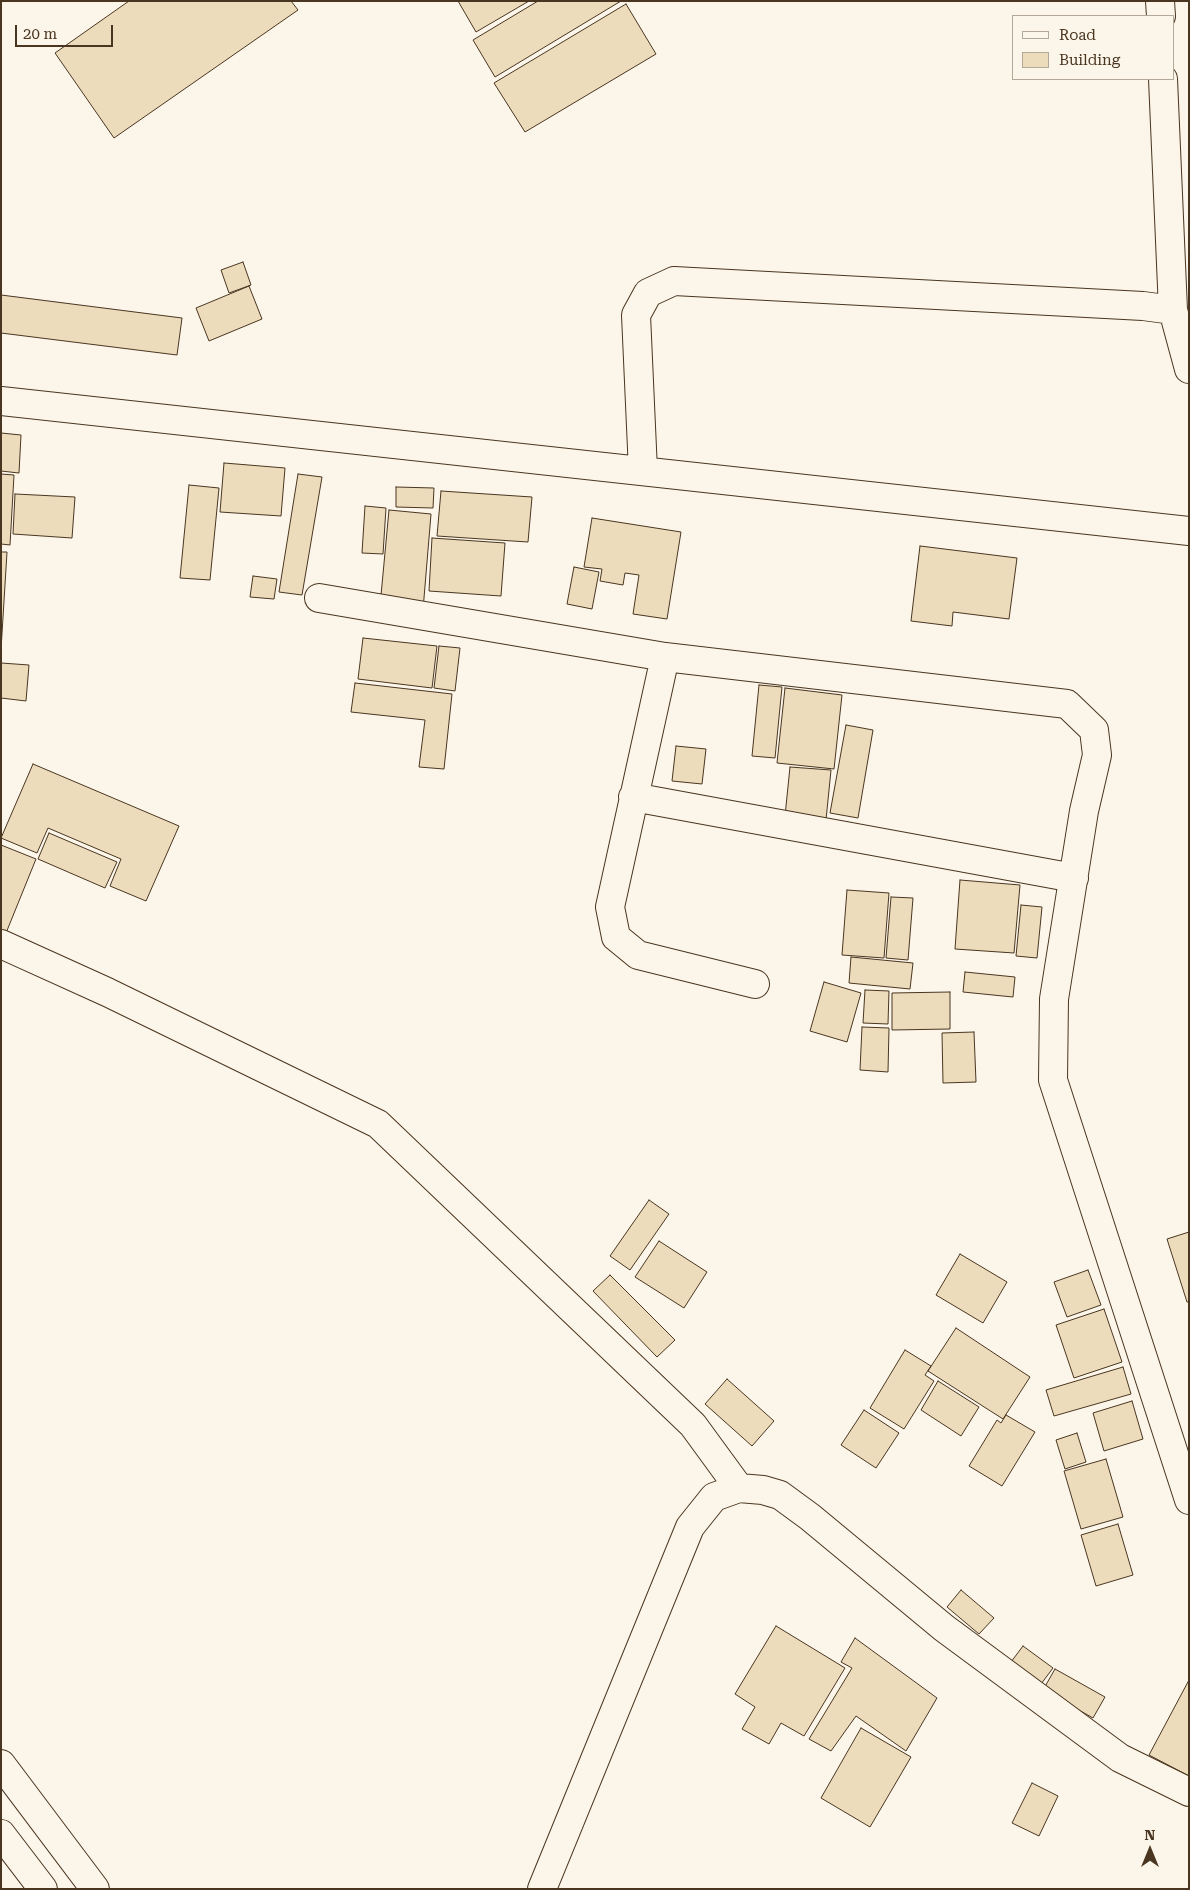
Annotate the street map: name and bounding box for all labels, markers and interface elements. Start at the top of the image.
scale bar [18,15,115,47]
legend [1012,15,1175,80]
text: 20 m [23,25,57,43]
text: Road [1059,26,1096,44]
text: Building [1059,51,1120,69]
north arrow [1125,1825,1175,1875]
text: N [1145,1827,1155,1843]

